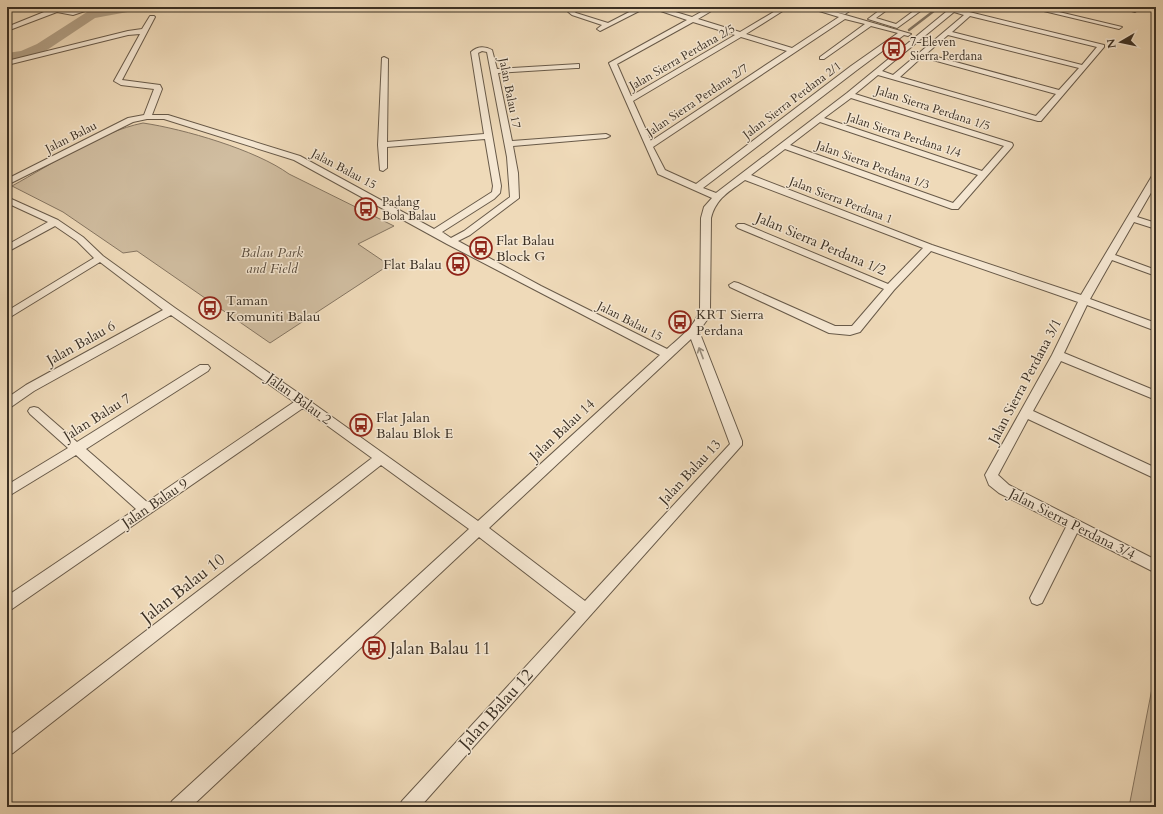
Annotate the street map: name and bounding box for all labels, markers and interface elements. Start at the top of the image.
street label: Jalan Sierra Perdana 2/5 [625,20,738,95]
north arrow [1101,22,1141,62]
place label: 7-Eleven Sierra Perdana [910,34,983,64]
bus stop icon: 7-Eleven Sierra Perdana [881,36,907,62]
text: N [1103,37,1120,49]
street label: Jalan Balau 17 [495,55,525,129]
street label: Jalan Sierra Perdana 2/1 [738,58,845,144]
street label: Jalan Sierra Perdana 2/7 [641,60,751,141]
street label: Jalan Sierra Perdana 1/5 [872,81,992,134]
street label: Jalan Sierra Perdana 1/4 [843,108,963,161]
street label: Jalan Balau [41,117,100,158]
street label: Jalan Sierra Perdana 1/3 [812,136,932,193]
street label: Jalan Balau 15 [307,144,379,193]
street label: Jalan Sierra Perdana 1 [785,172,895,227]
place label: Padang Bola Balau [382,194,437,224]
bus stop icon: Padang Bola Balau [353,196,379,222]
street label: Jalan Sierra Perdana 1/2 [751,207,889,280]
place label: Flat Balau Block G [496,231,555,266]
bus stop icon: Flat Balau Block G [468,235,494,261]
park label: Balau Park and Field [241,243,303,278]
bus stop icon: Flat Balau [445,251,471,277]
place label: Flat Balau [383,255,442,274]
place label: Taman Komuniti Balau [226,291,321,326]
bus stop icon: Taman Komuniti Balau [197,295,223,321]
street label: Jalan Balau 15 [593,297,665,344]
place label: KRT Sierra Perdana [696,305,764,340]
bus stop icon: KRT Sierra Perdana [667,309,693,335]
street label: Jalan Sierra Perdana 3/1 [983,315,1066,449]
street label: Jalan Balau 6 [41,316,119,371]
one-way arrow [697,347,705,359]
street label: Jalan Balau 2 [261,368,335,429]
street label: Jalan Balau 7 [58,389,134,446]
street label: Jalan Balau 14 [524,395,599,467]
place label: Flat Jalan Balau Blok E [376,408,454,443]
bus stop icon: Flat Jalan Balau Blok E [348,412,374,438]
street label: Jalan Balau 13 [653,435,725,510]
street label: Jalan Balau 9 [117,474,192,533]
street label: Jalan Sierra Perdana 3/4 [1004,483,1138,564]
street label: Jalan Balau 10 [134,548,230,630]
bus stop icon: Jalan Balau 11 [361,635,387,661]
place label: Jalan Balau 11 [387,637,491,660]
street label: Jalan Balau 12 [452,664,538,756]

